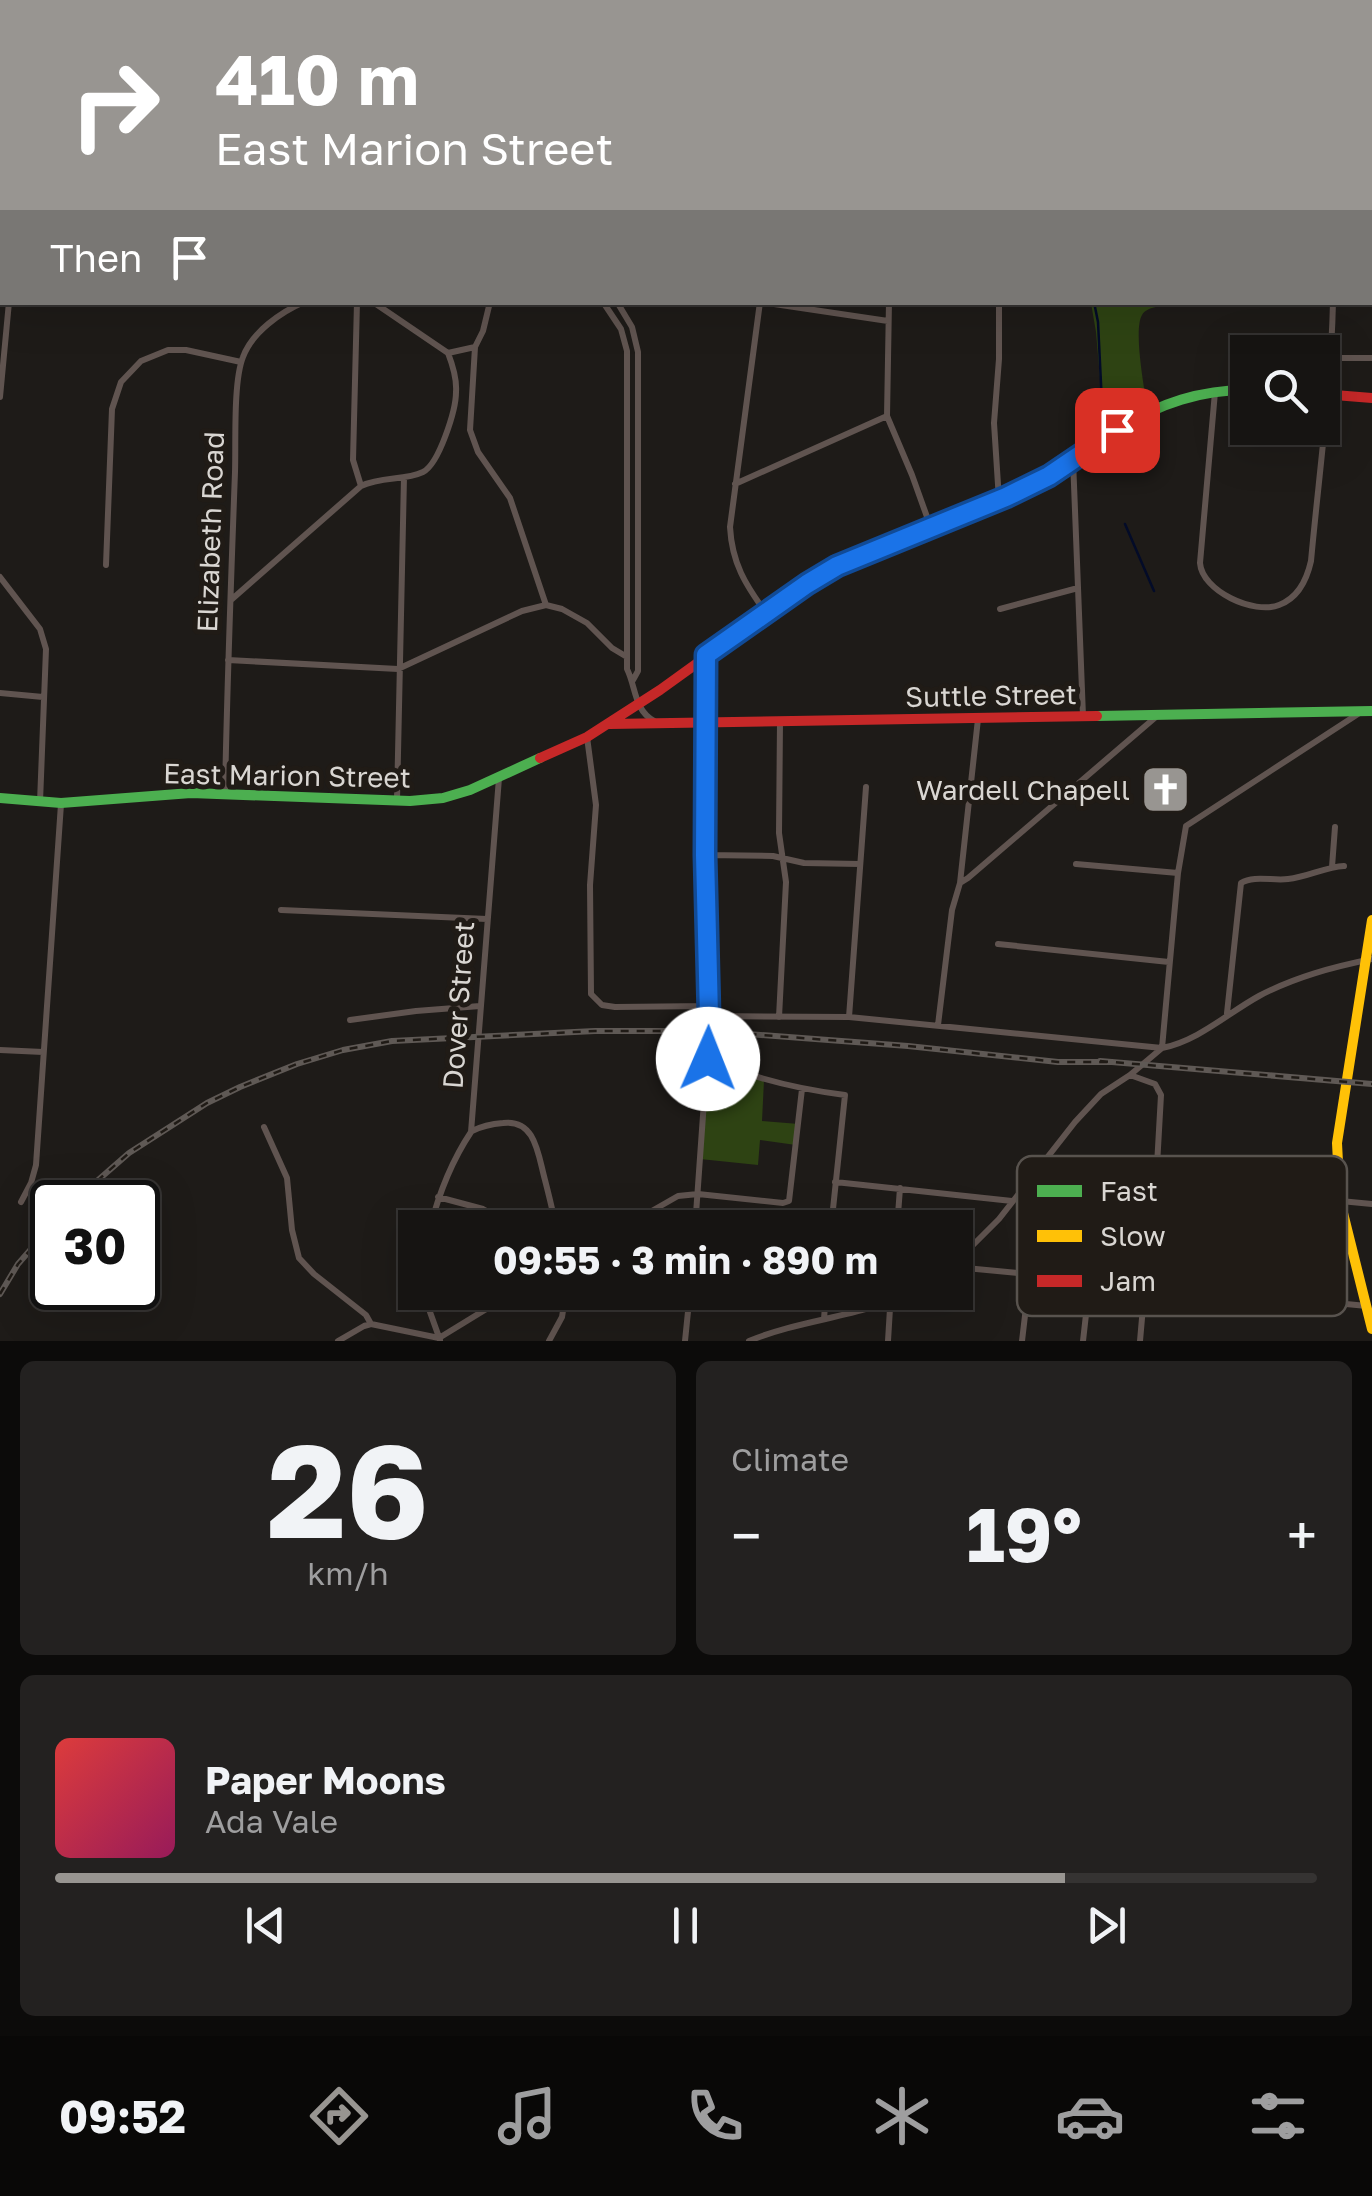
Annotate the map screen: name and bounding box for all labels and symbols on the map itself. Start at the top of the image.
pin [1075,388,1160,473]
street label: Elizabeth Road [190,431,230,633]
street label: Suttle Street [905,677,1077,713]
street label: East Marion Street [163,756,411,794]
church icon: Wardell Chapell [1139,763,1191,815]
place label: Wardell Chapell [916,773,1130,806]
street label: Dover Street [436,920,480,1090]
position arrow [656,1007,760,1111]
legend [1017,1156,1347,1316]
text: Fast [1100,1174,1158,1207]
speed limit sign: 30 [30,1180,160,1310]
text: Slow [1100,1219,1166,1252]
text: Jam [1100,1264,1156,1297]

